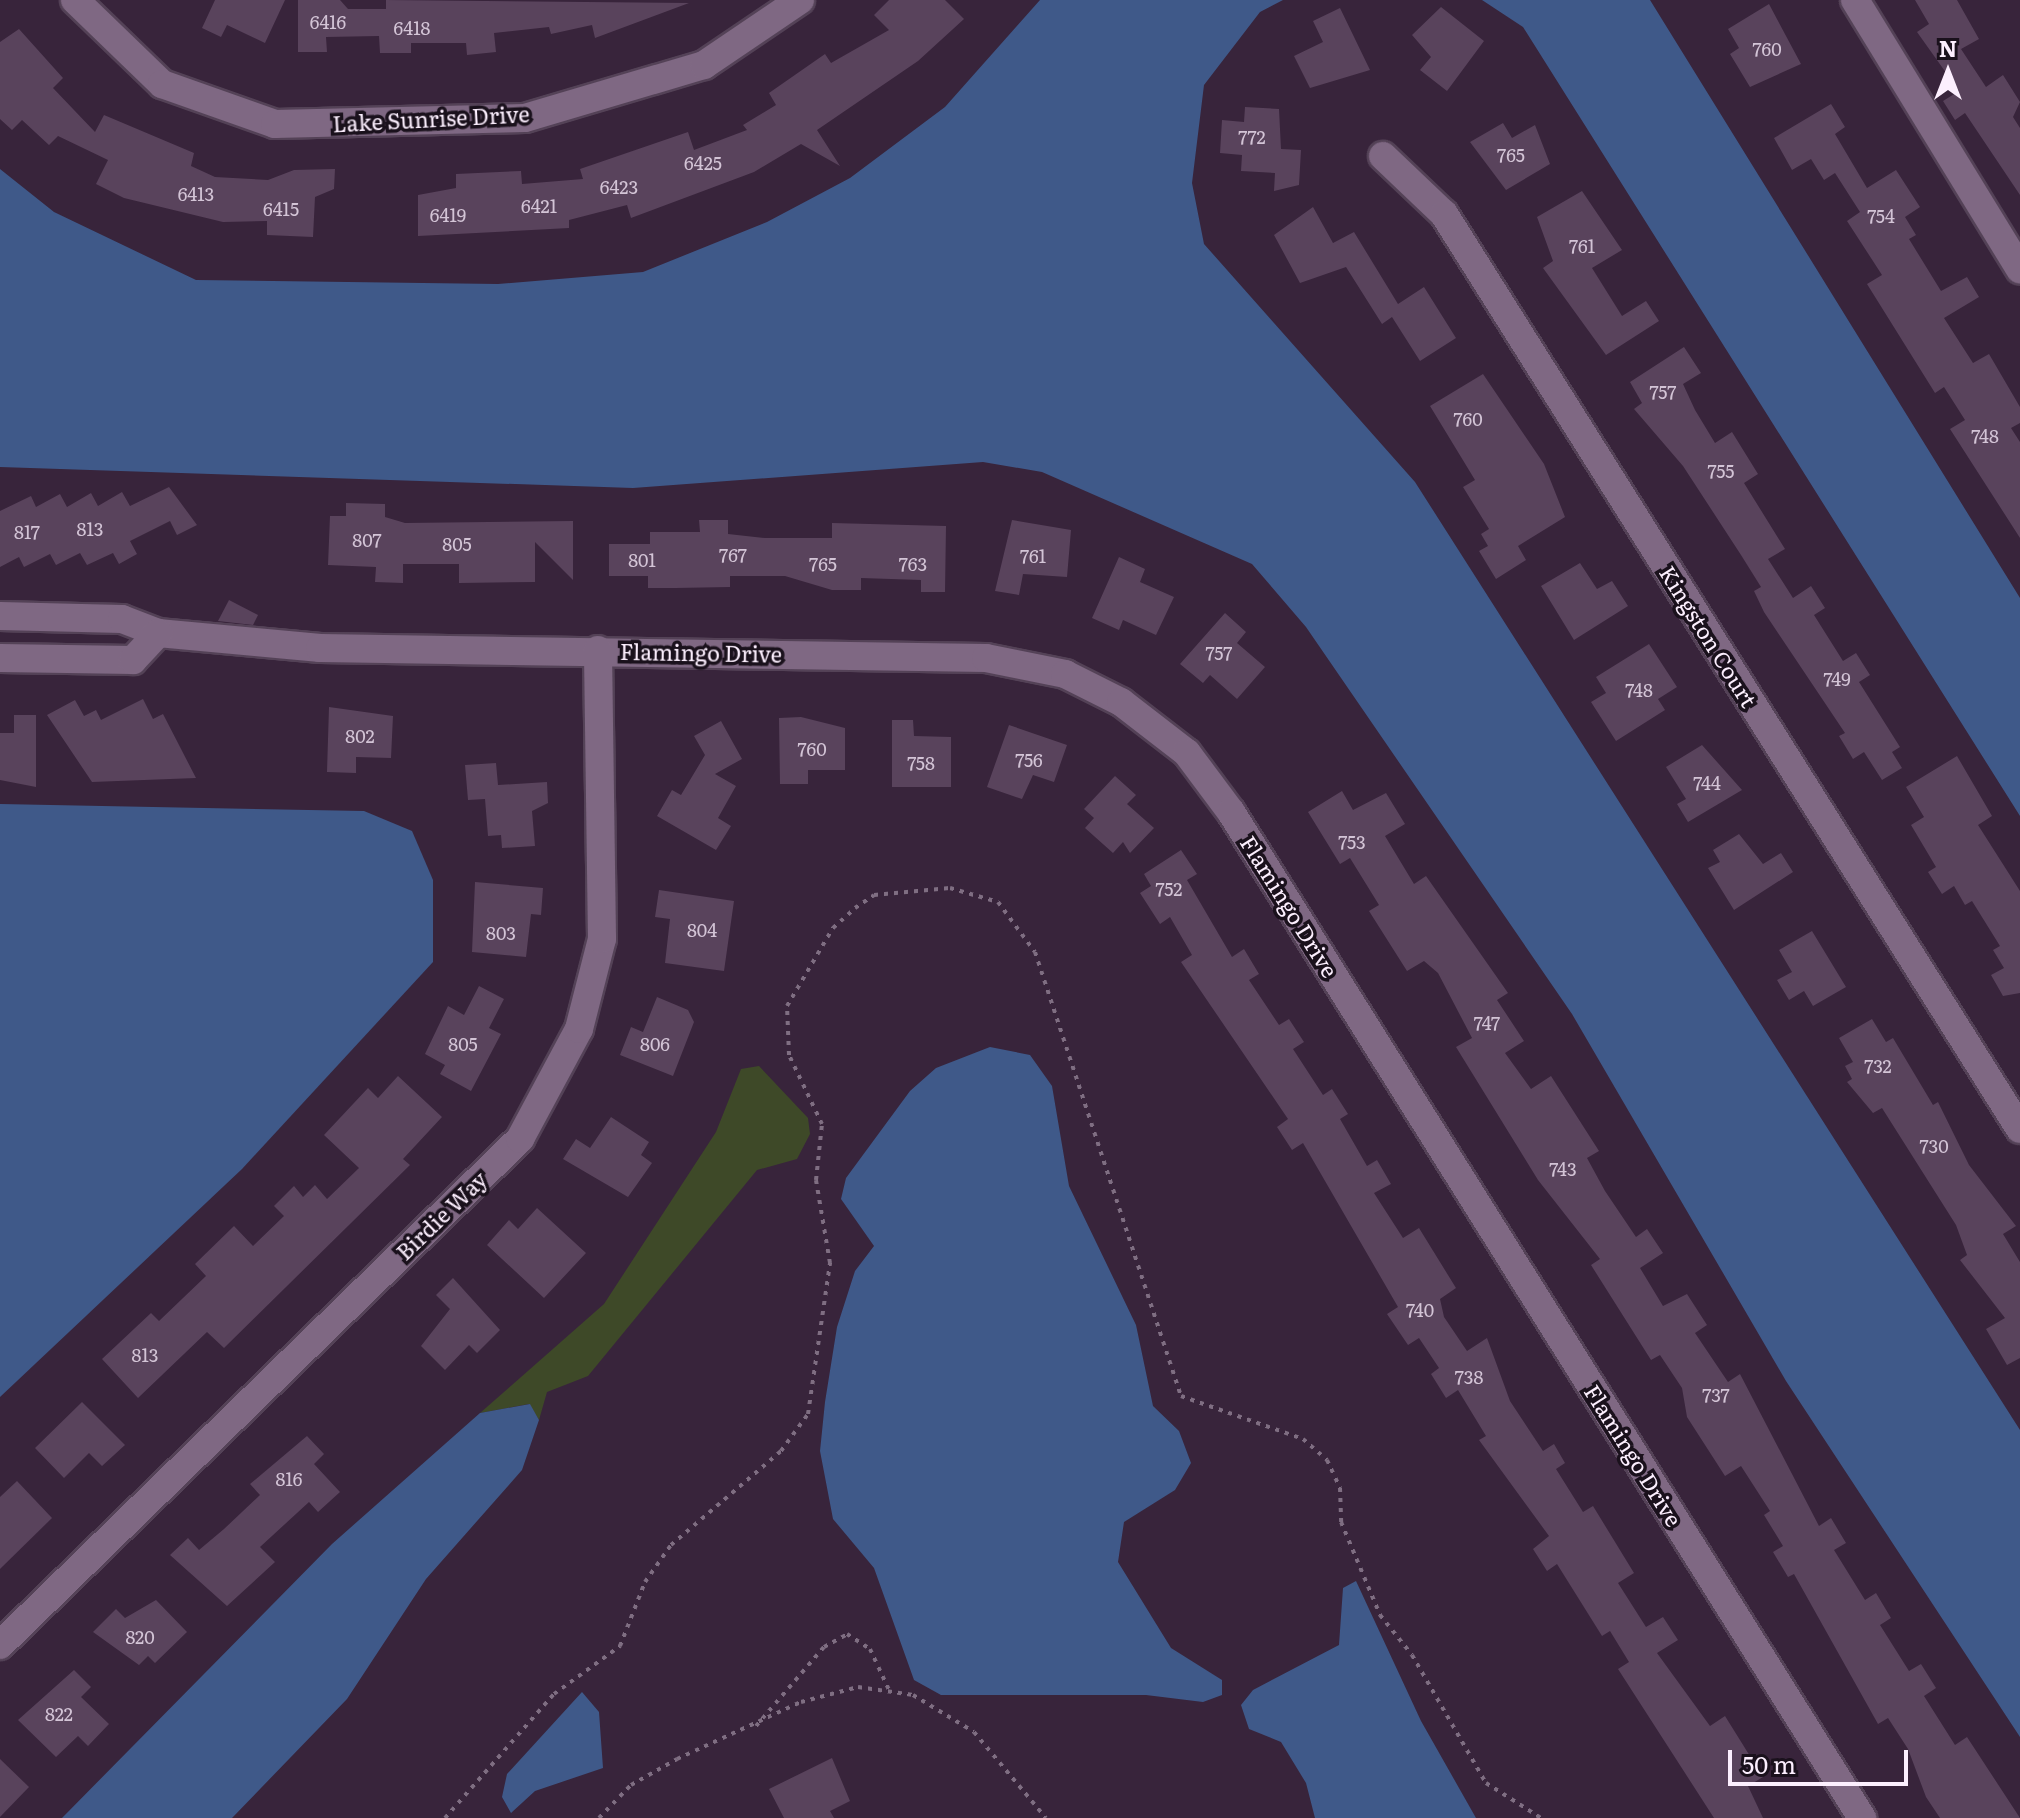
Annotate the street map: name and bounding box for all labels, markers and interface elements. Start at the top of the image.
house number: 6416 [310,11,346,33]
house number: 6418 [394,17,430,39]
text: N [1939,31,1957,64]
north arrow [1908,32,1988,112]
house number: 760 [1752,38,1782,60]
street label: Lake Sunrise Drive [332,100,530,136]
house number: 772 [1238,126,1266,148]
house number: 765 [1497,144,1525,166]
house number: 6425 [684,152,722,174]
house number: 6423 [600,176,638,198]
house number: 6413 [178,183,214,205]
house number: 6421 [521,195,557,217]
house number: 6415 [263,198,299,220]
house number: 6419 [430,204,466,226]
house number: 754 [1867,205,1895,227]
house number: 761 [1569,235,1595,257]
house number: 757 [1650,381,1676,403]
house number: 760 [1453,408,1483,430]
house number: 748 [1971,425,1999,447]
house number: 755 [1708,460,1734,482]
house number: 813 [77,518,103,540]
house number: 817 [14,521,40,543]
house number: 807 [352,529,382,551]
house number: 805 [442,533,472,555]
house number: 767 [719,544,747,566]
house number: 761 [1020,545,1046,567]
house number: 801 [628,549,656,571]
house number: 765 [809,553,837,575]
house number: 763 [899,553,927,575]
street label: Kingston Court [1655,560,1763,712]
street label: Flamingo Drive [620,637,782,667]
house number: 757 [1206,642,1232,664]
house number: 749 [1823,668,1851,690]
house number: 748 [1625,679,1653,701]
house number: 802 [345,725,375,747]
house number: 760 [797,738,827,760]
house number: 756 [1015,749,1043,771]
house number: 758 [907,752,935,774]
house number: 744 [1693,772,1721,794]
street label: Flamingo Drive [1236,830,1344,982]
house number: 753 [1338,831,1366,853]
house number: 752 [1156,878,1182,900]
house number: 804 [687,919,717,941]
house number: 803 [486,922,516,944]
house number: 747 [1474,1012,1500,1034]
house number: 805 [448,1033,478,1055]
house number: 806 [640,1033,670,1055]
house number: 732 [1864,1055,1892,1077]
house number: 730 [1919,1135,1949,1157]
house number: 743 [1549,1158,1577,1180]
street label: Birdie Way [390,1165,492,1265]
house number: 740 [1406,1299,1434,1321]
house number: 813 [132,1344,158,1366]
house number: 738 [1455,1366,1483,1388]
street label: Flamingo Drive [1580,1379,1688,1531]
house number: 737 [1702,1384,1730,1406]
house number: 816 [276,1468,302,1490]
house number: 820 [125,1626,155,1648]
house number: 822 [45,1703,73,1725]
scale bar [1732,1734,1912,1784]
text: 50 m [1742,1746,1796,1781]

